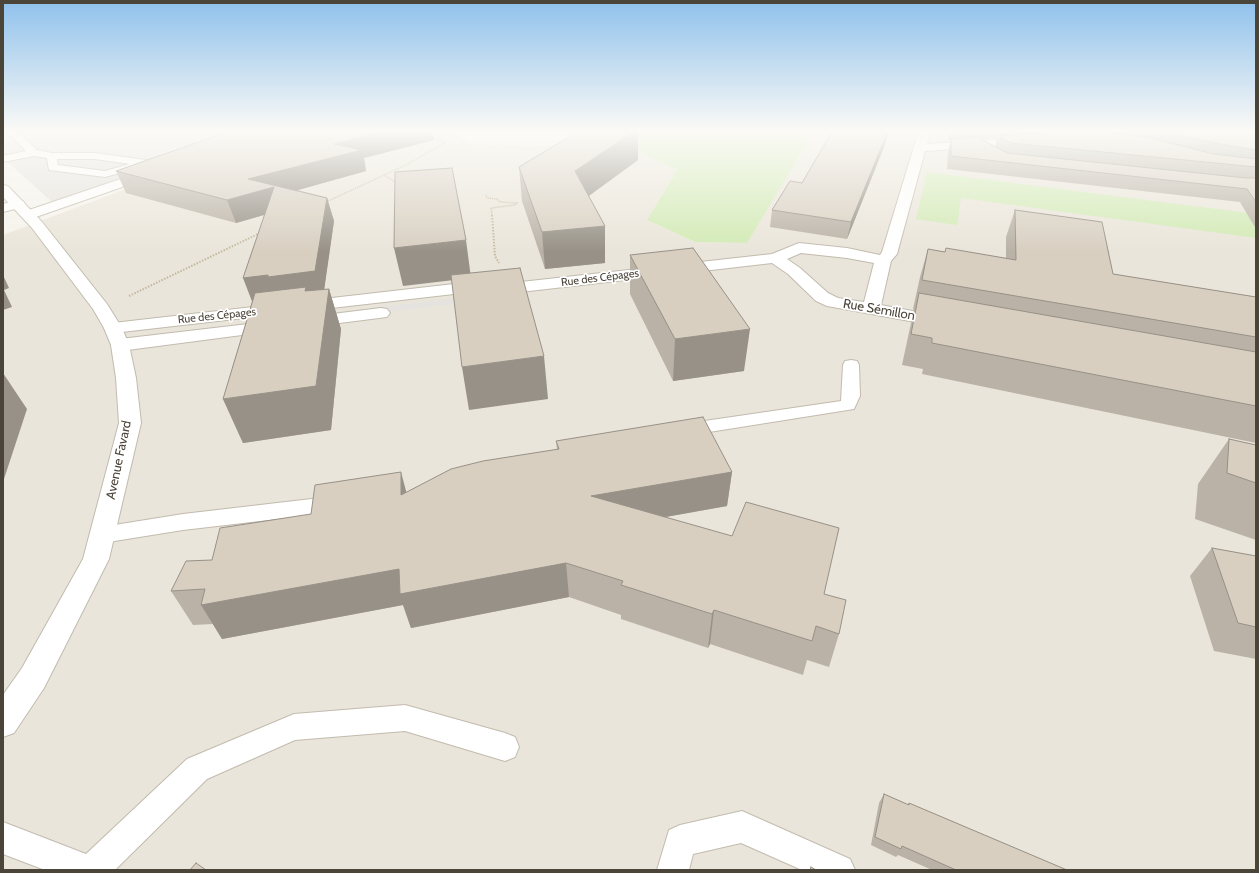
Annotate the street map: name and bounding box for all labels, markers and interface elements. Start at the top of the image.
street label: Rue des Cépages [560,267,640,289]
street label: Rue Sémillon [842,296,916,324]
street label: Rue des Cépages [177,305,257,327]
street label: Avenue Favard [103,419,135,501]

